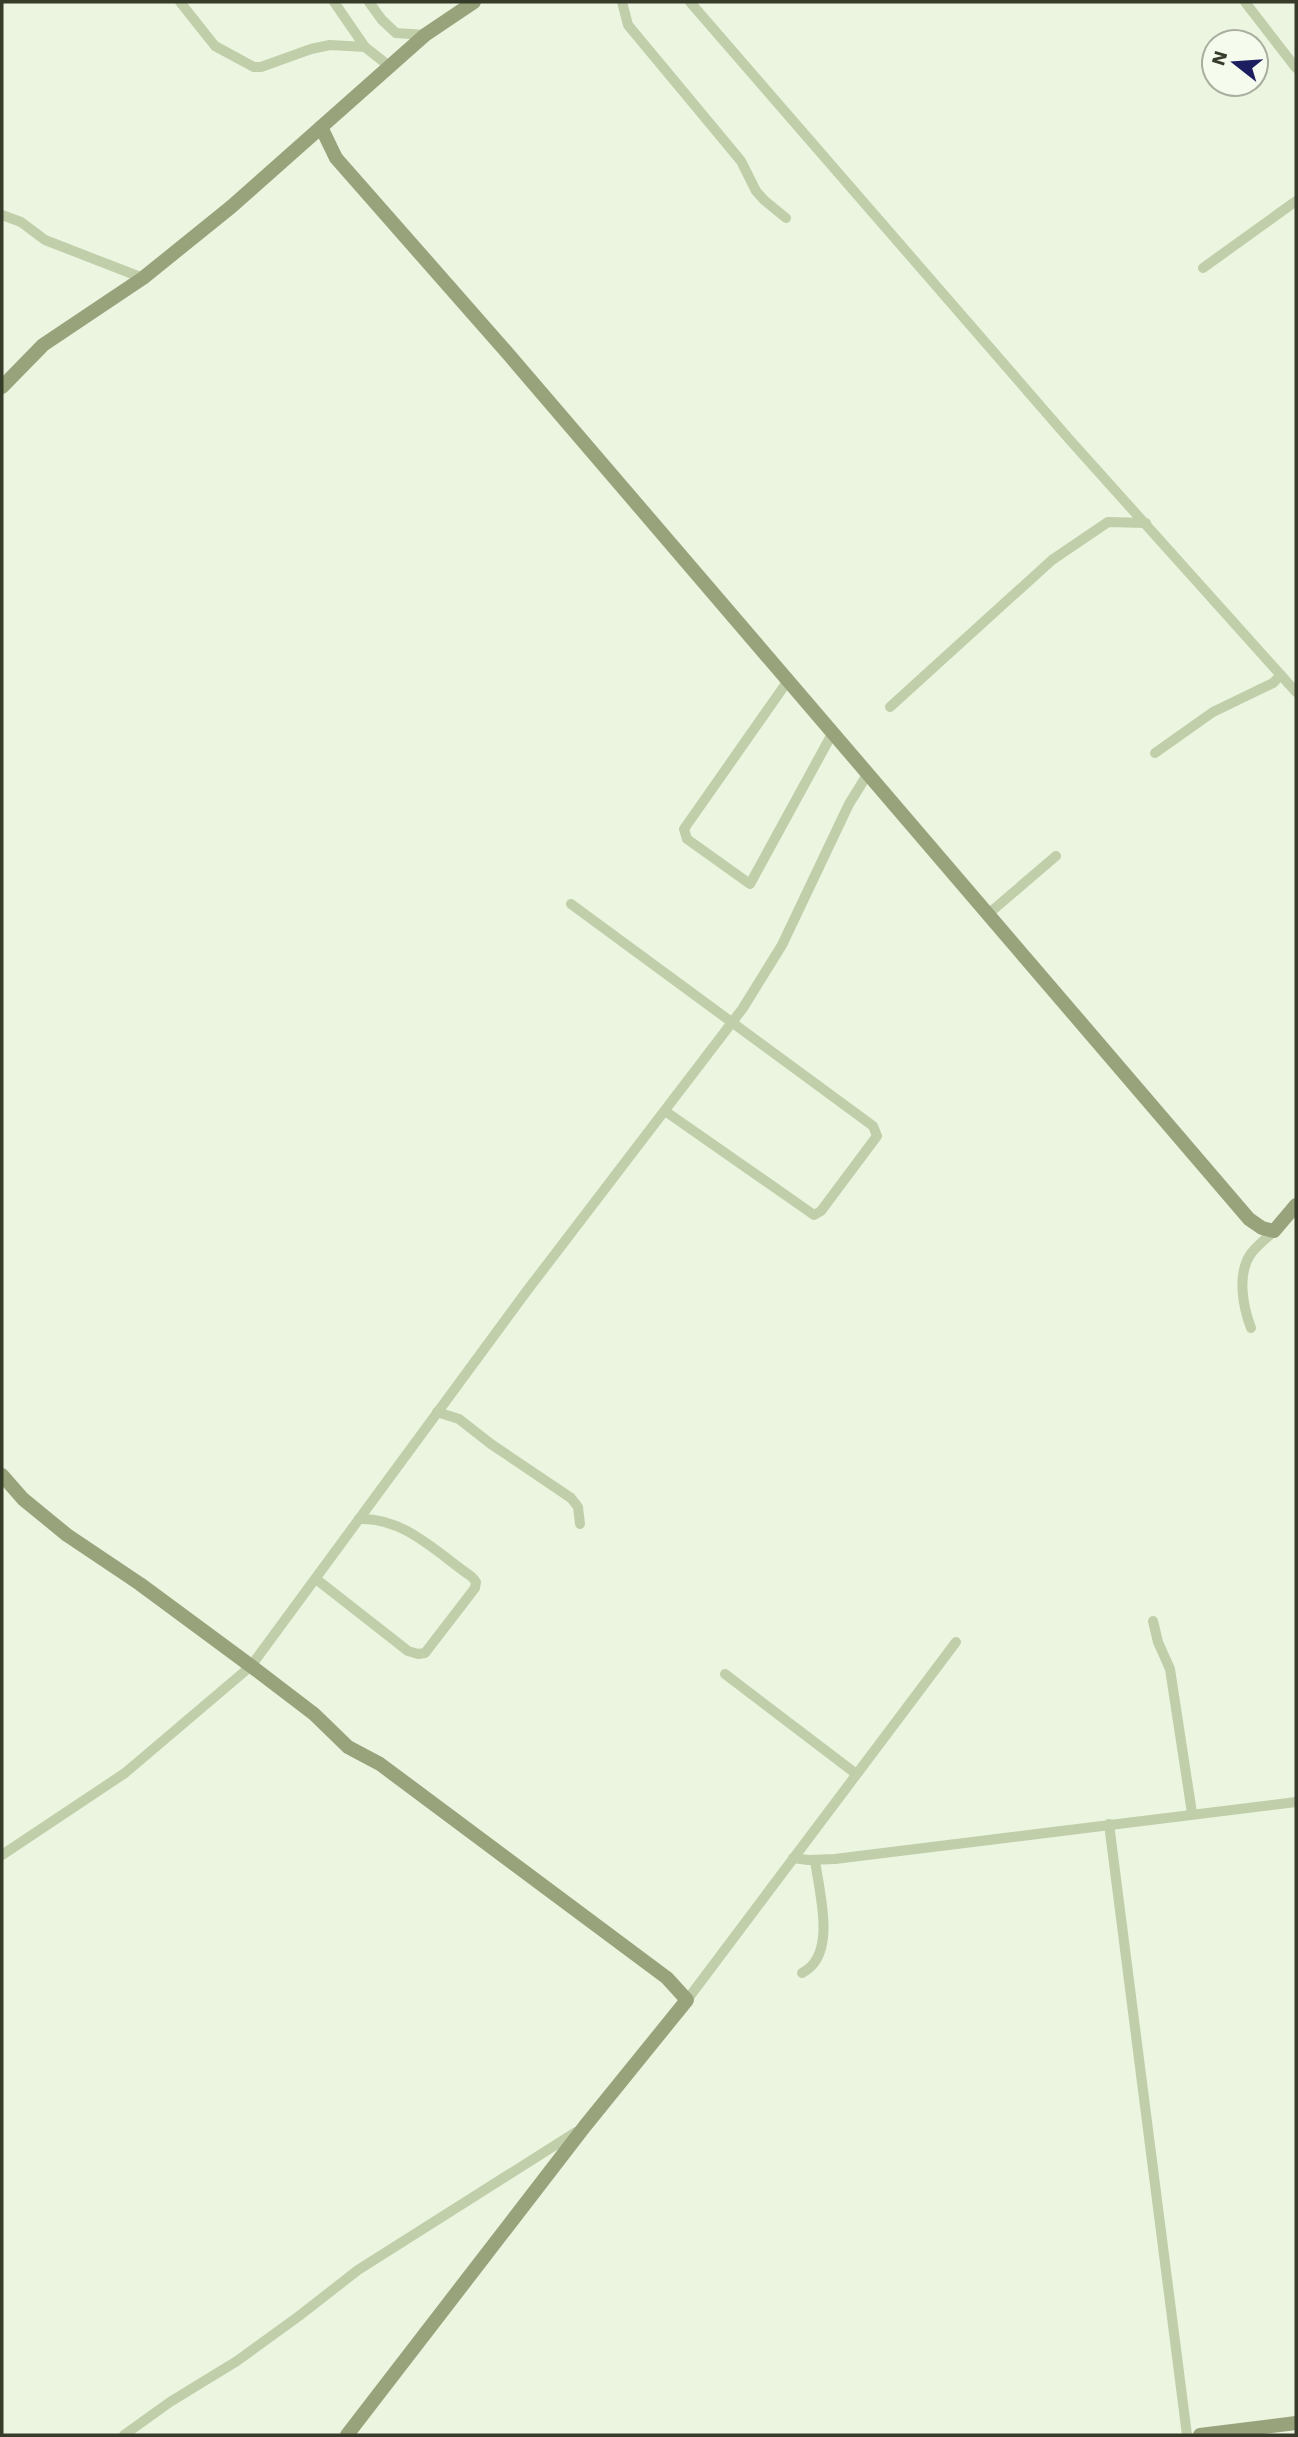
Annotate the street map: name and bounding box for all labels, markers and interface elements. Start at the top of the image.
north arrow [1200,28,1270,98]
text: N [1206,48,1232,68]

